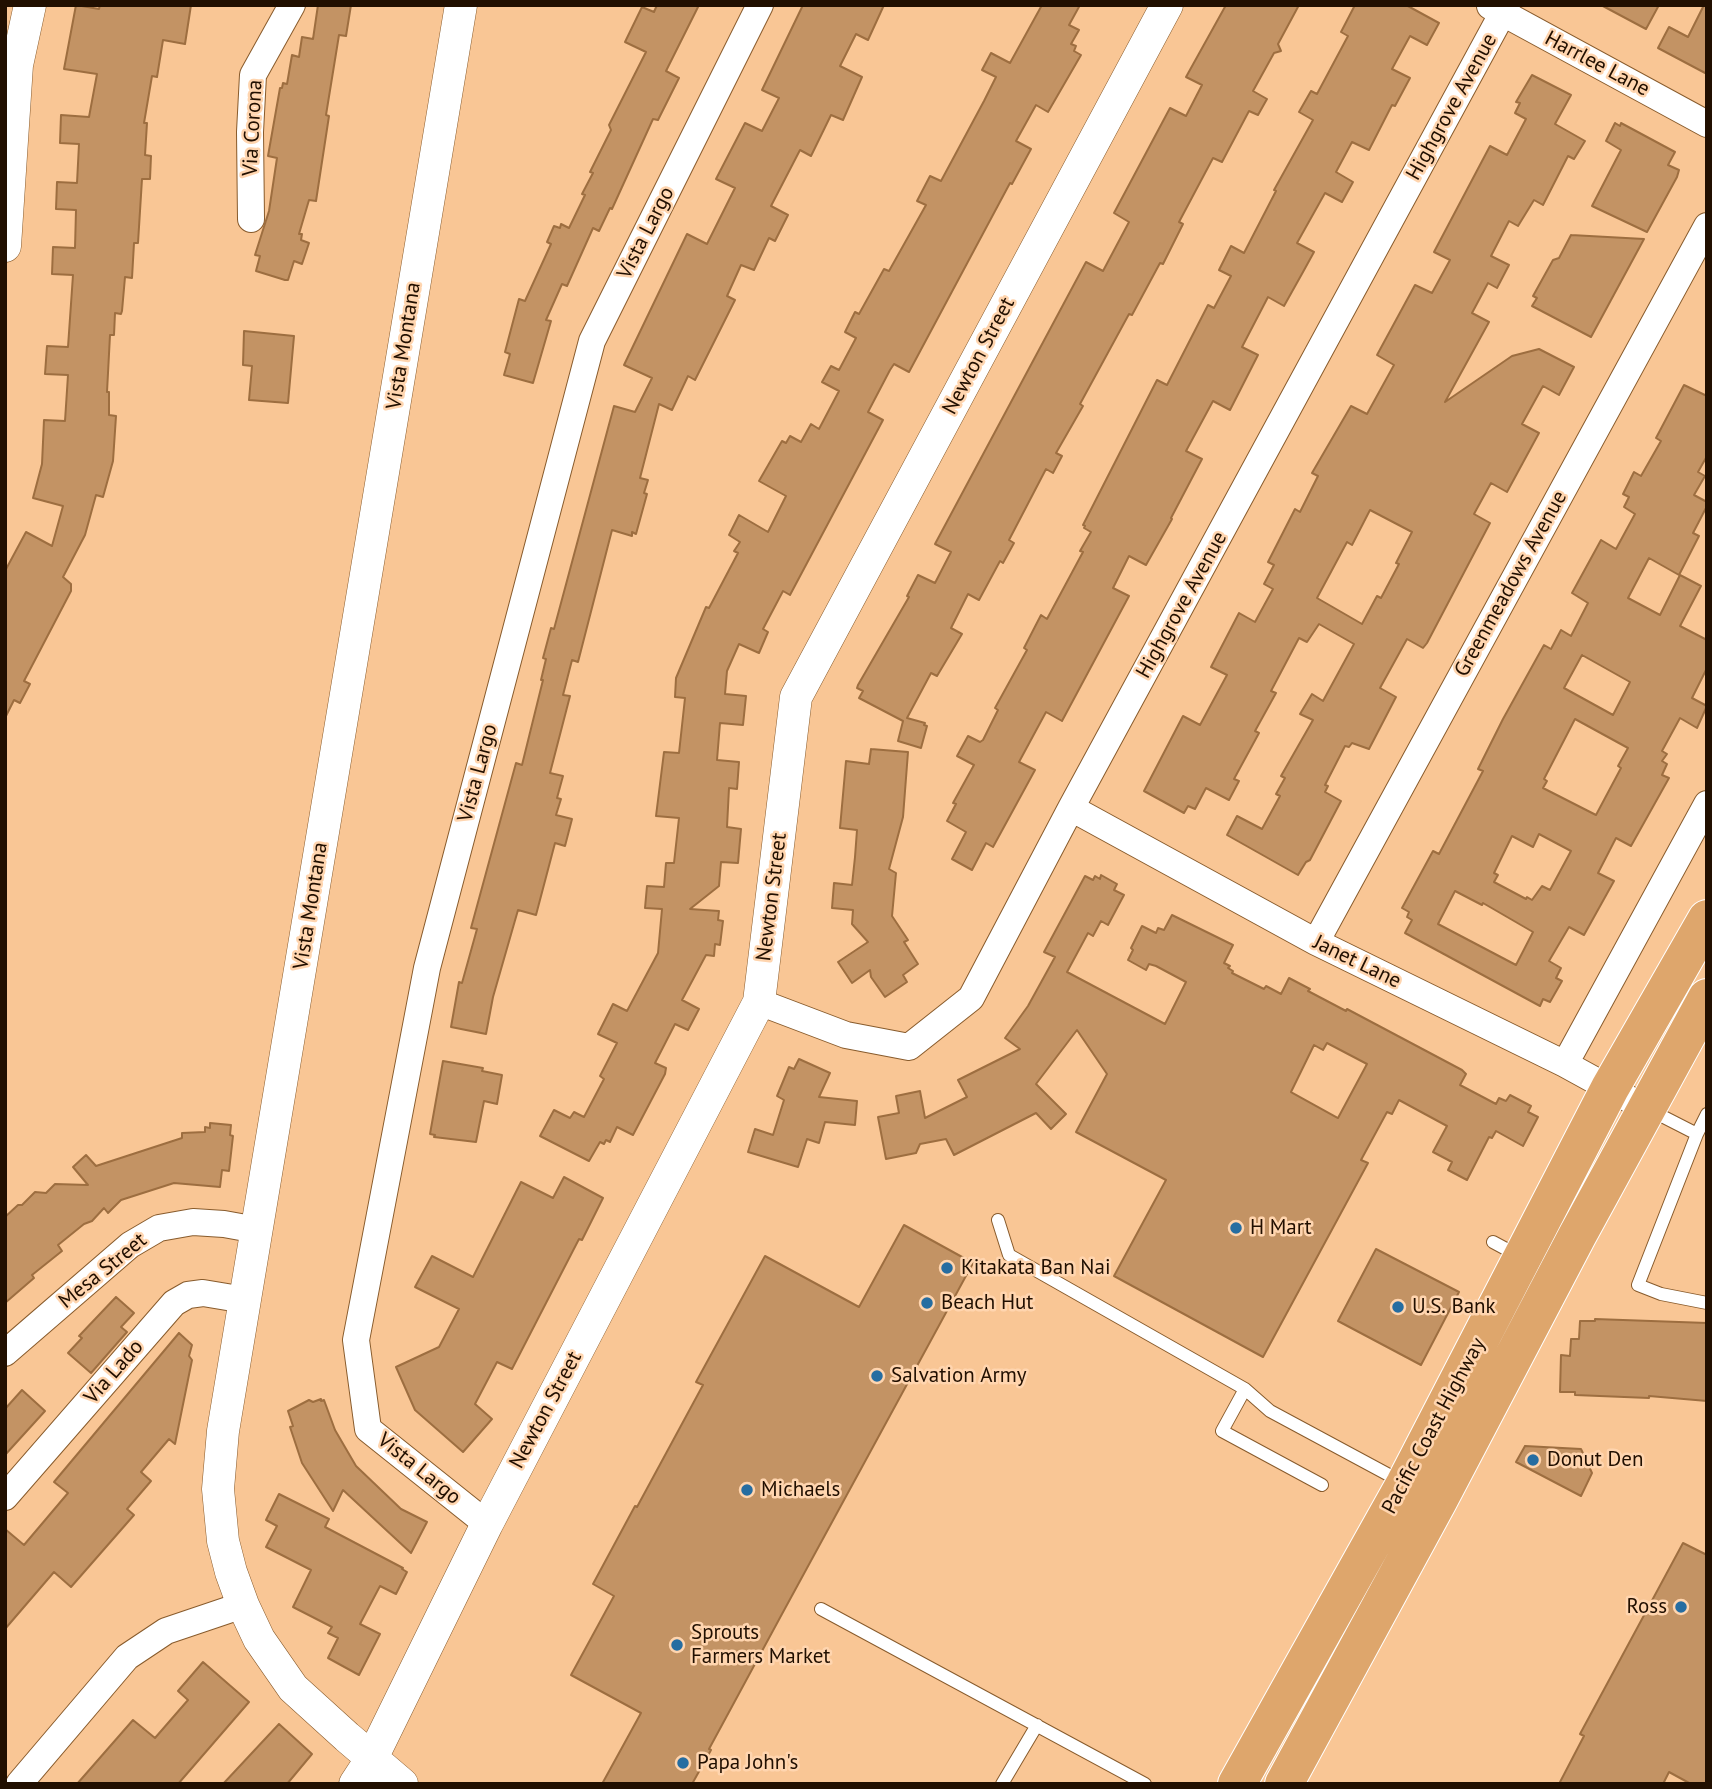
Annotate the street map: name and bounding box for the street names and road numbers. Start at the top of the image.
street label: Harrlee Lane [1540,26,1654,102]
street label: Highgrove Avenue [1401,29,1503,185]
street label: Via Corona [238,79,268,177]
street label: Vista Largo [612,183,680,283]
street label: Vista Montana [382,281,426,411]
street label: Newton Street [938,293,1020,419]
street label: Greenmeadows Avenue [1449,487,1573,681]
street label: Highgrove Avenue [1131,527,1233,683]
street label: Vista Largo [453,721,503,825]
street label: Newton Street [752,832,792,962]
street label: Vista Montana [289,841,333,971]
street label: Janet Lane [1309,930,1405,994]
street label: Mesa Street [54,1228,152,1314]
street label: Pacific Coast Highway [1377,1334,1491,1518]
street label: Via Lado [79,1335,149,1409]
street label: Newton Street [505,1347,587,1473]
street label: Vista Largo [372,1428,466,1510]

